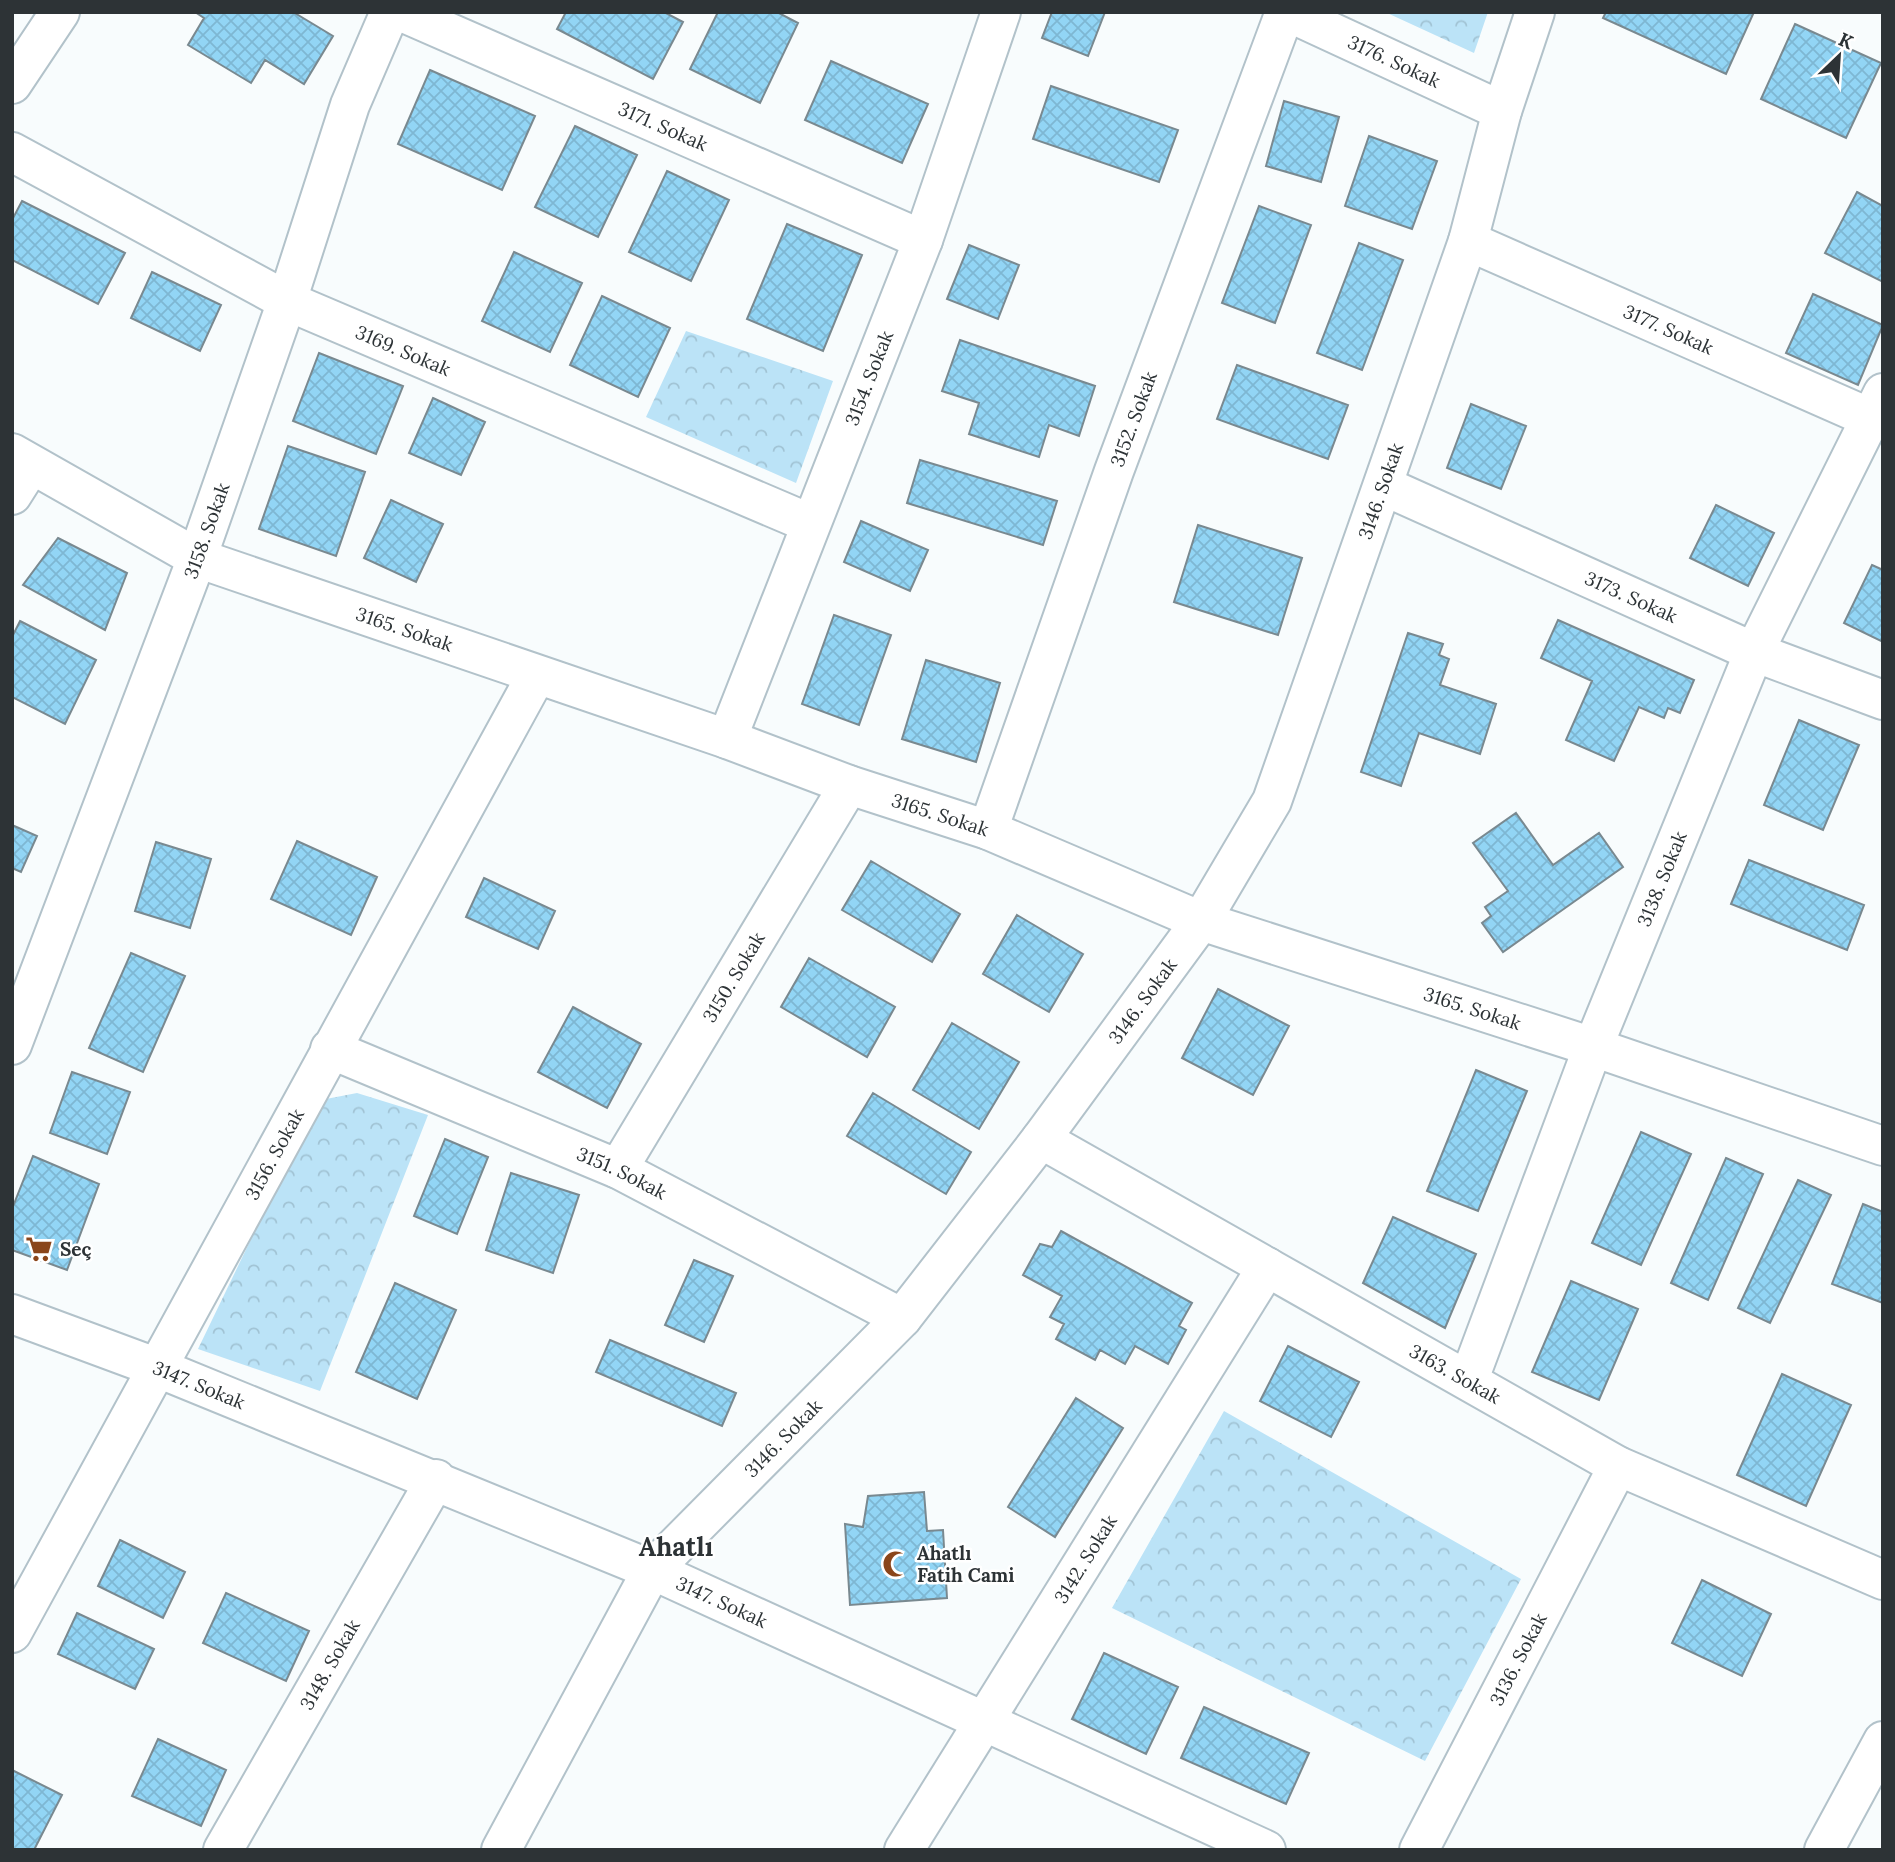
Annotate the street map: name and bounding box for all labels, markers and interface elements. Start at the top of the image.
north arrow [1804,21,1874,91]
text: K [1835,27,1858,55]
street label: 3176. Sokak [1344,29,1445,93]
street label: 3171. Sokak [615,96,712,157]
street label: 3177. Sokak [1620,299,1718,360]
street label: 3169. Sokak [352,320,455,382]
street label: 3154. Sokak [839,326,899,429]
street label: 3152. Sokak [1105,367,1162,470]
street label: 3146. Sokak [1353,439,1409,542]
street label: 3158. Sokak [178,479,235,582]
street label: 3173. Sokak [1581,566,1682,628]
street label: 3165. Sokak [353,601,457,657]
street label: 3165. Sokak [889,788,993,842]
street label: 3138. Sokak [1631,827,1692,930]
street label: 3150. Sokak [697,927,770,1027]
street label: 3146. Sokak [1103,953,1182,1049]
street label: 3165. Sokak [1421,981,1525,1035]
street label: 3156. Sokak [240,1103,309,1204]
street label: 3151. Sokak [573,1141,671,1205]
supermarket icon: Seç [24,1234,54,1264]
place label: Seç [60,1237,92,1261]
street label: 3163. Sokak [1405,1338,1506,1409]
street label: 3147. Sokak [149,1355,249,1415]
street label: 3146. Sokak [739,1393,827,1482]
street label: 3142. Sokak [1049,1509,1122,1608]
district label: Ahatlı [639,1530,713,1563]
place label: Ahatlı Fatih Cami [917,1541,1015,1587]
mosque icon: Ahatlı Fatih Cami [881,1549,911,1579]
street label: 3147. Sokak [672,1571,772,1633]
street label: 3136. Sokak [1484,1608,1552,1709]
street label: 3148. Sokak [294,1614,365,1714]

